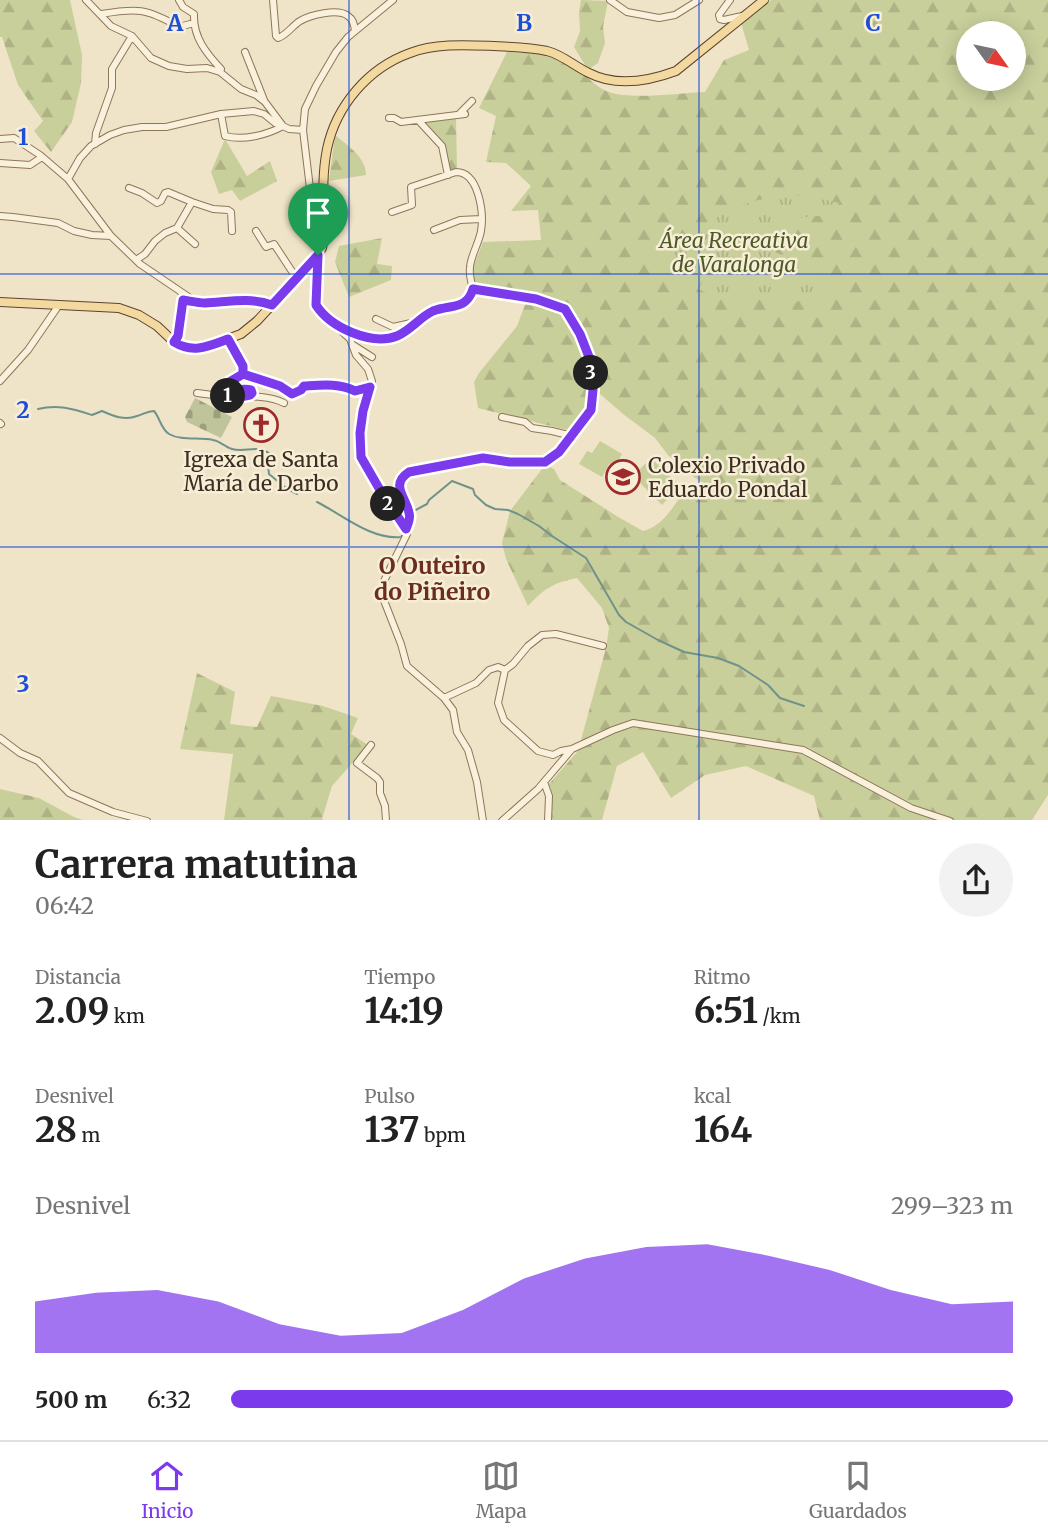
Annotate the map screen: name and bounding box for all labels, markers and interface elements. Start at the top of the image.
text: A [166,8,184,37]
text: B [516,8,532,37]
text: C [865,8,881,37]
north arrow [956,21,1026,91]
map controls [956,21,1026,91]
text: 1 [18,122,29,151]
pin [288,183,348,255]
icon: arrive [299,194,337,232]
park label: Área Recreativa de Varalonga [657,226,809,278]
pin: 3 [574,356,608,390]
text: 3 [585,360,596,384]
pin: 1 [210,378,246,414]
text: 1 [223,383,232,407]
text: 2 [16,395,30,424]
church icon: Igrexa de Santa María de Darbo [242,406,280,444]
place label: Igrexa de Santa María de Darbo [183,446,339,497]
place label: Colexio Privado Eduardo Pondal [648,452,808,503]
school or university icon: Colexio Privado Eduardo Pondal [604,458,642,496]
pin: 2 [370,486,406,522]
text: 2 [382,491,393,515]
district label: O Outeiro do Piñeiro [374,551,490,606]
text: 3 [16,669,30,698]
text: Carrera matutina [35,841,358,888]
button: share [939,843,1013,917]
text: 06:42 [35,891,94,920]
text: Distancia [35,965,121,989]
text: Tiempo [364,965,435,989]
text: Ritmo [694,965,750,989]
text: 2.09 [35,989,109,1033]
text: 14:19 [364,989,444,1033]
text: 6:51 [694,989,758,1033]
text: km [109,1004,145,1028]
text: /km [758,1004,801,1028]
text: Desnivel [35,1084,114,1108]
text: Pulso [364,1084,415,1108]
text: kcal [694,1084,731,1108]
text: 28 [35,1108,77,1152]
text: 137 [364,1108,420,1152]
text: 164 [694,1108,752,1152]
text: m [77,1123,100,1147]
text: bpm [420,1123,466,1147]
text: Desnivel [35,1191,130,1220]
text: 299–323 m [891,1191,1013,1220]
text: 500 m [35,1385,107,1414]
text: 6:32 [147,1385,191,1414]
tab: Inicio [141,1457,193,1523]
tab: Mapa [476,1457,527,1523]
tab: Guardados [809,1457,907,1523]

